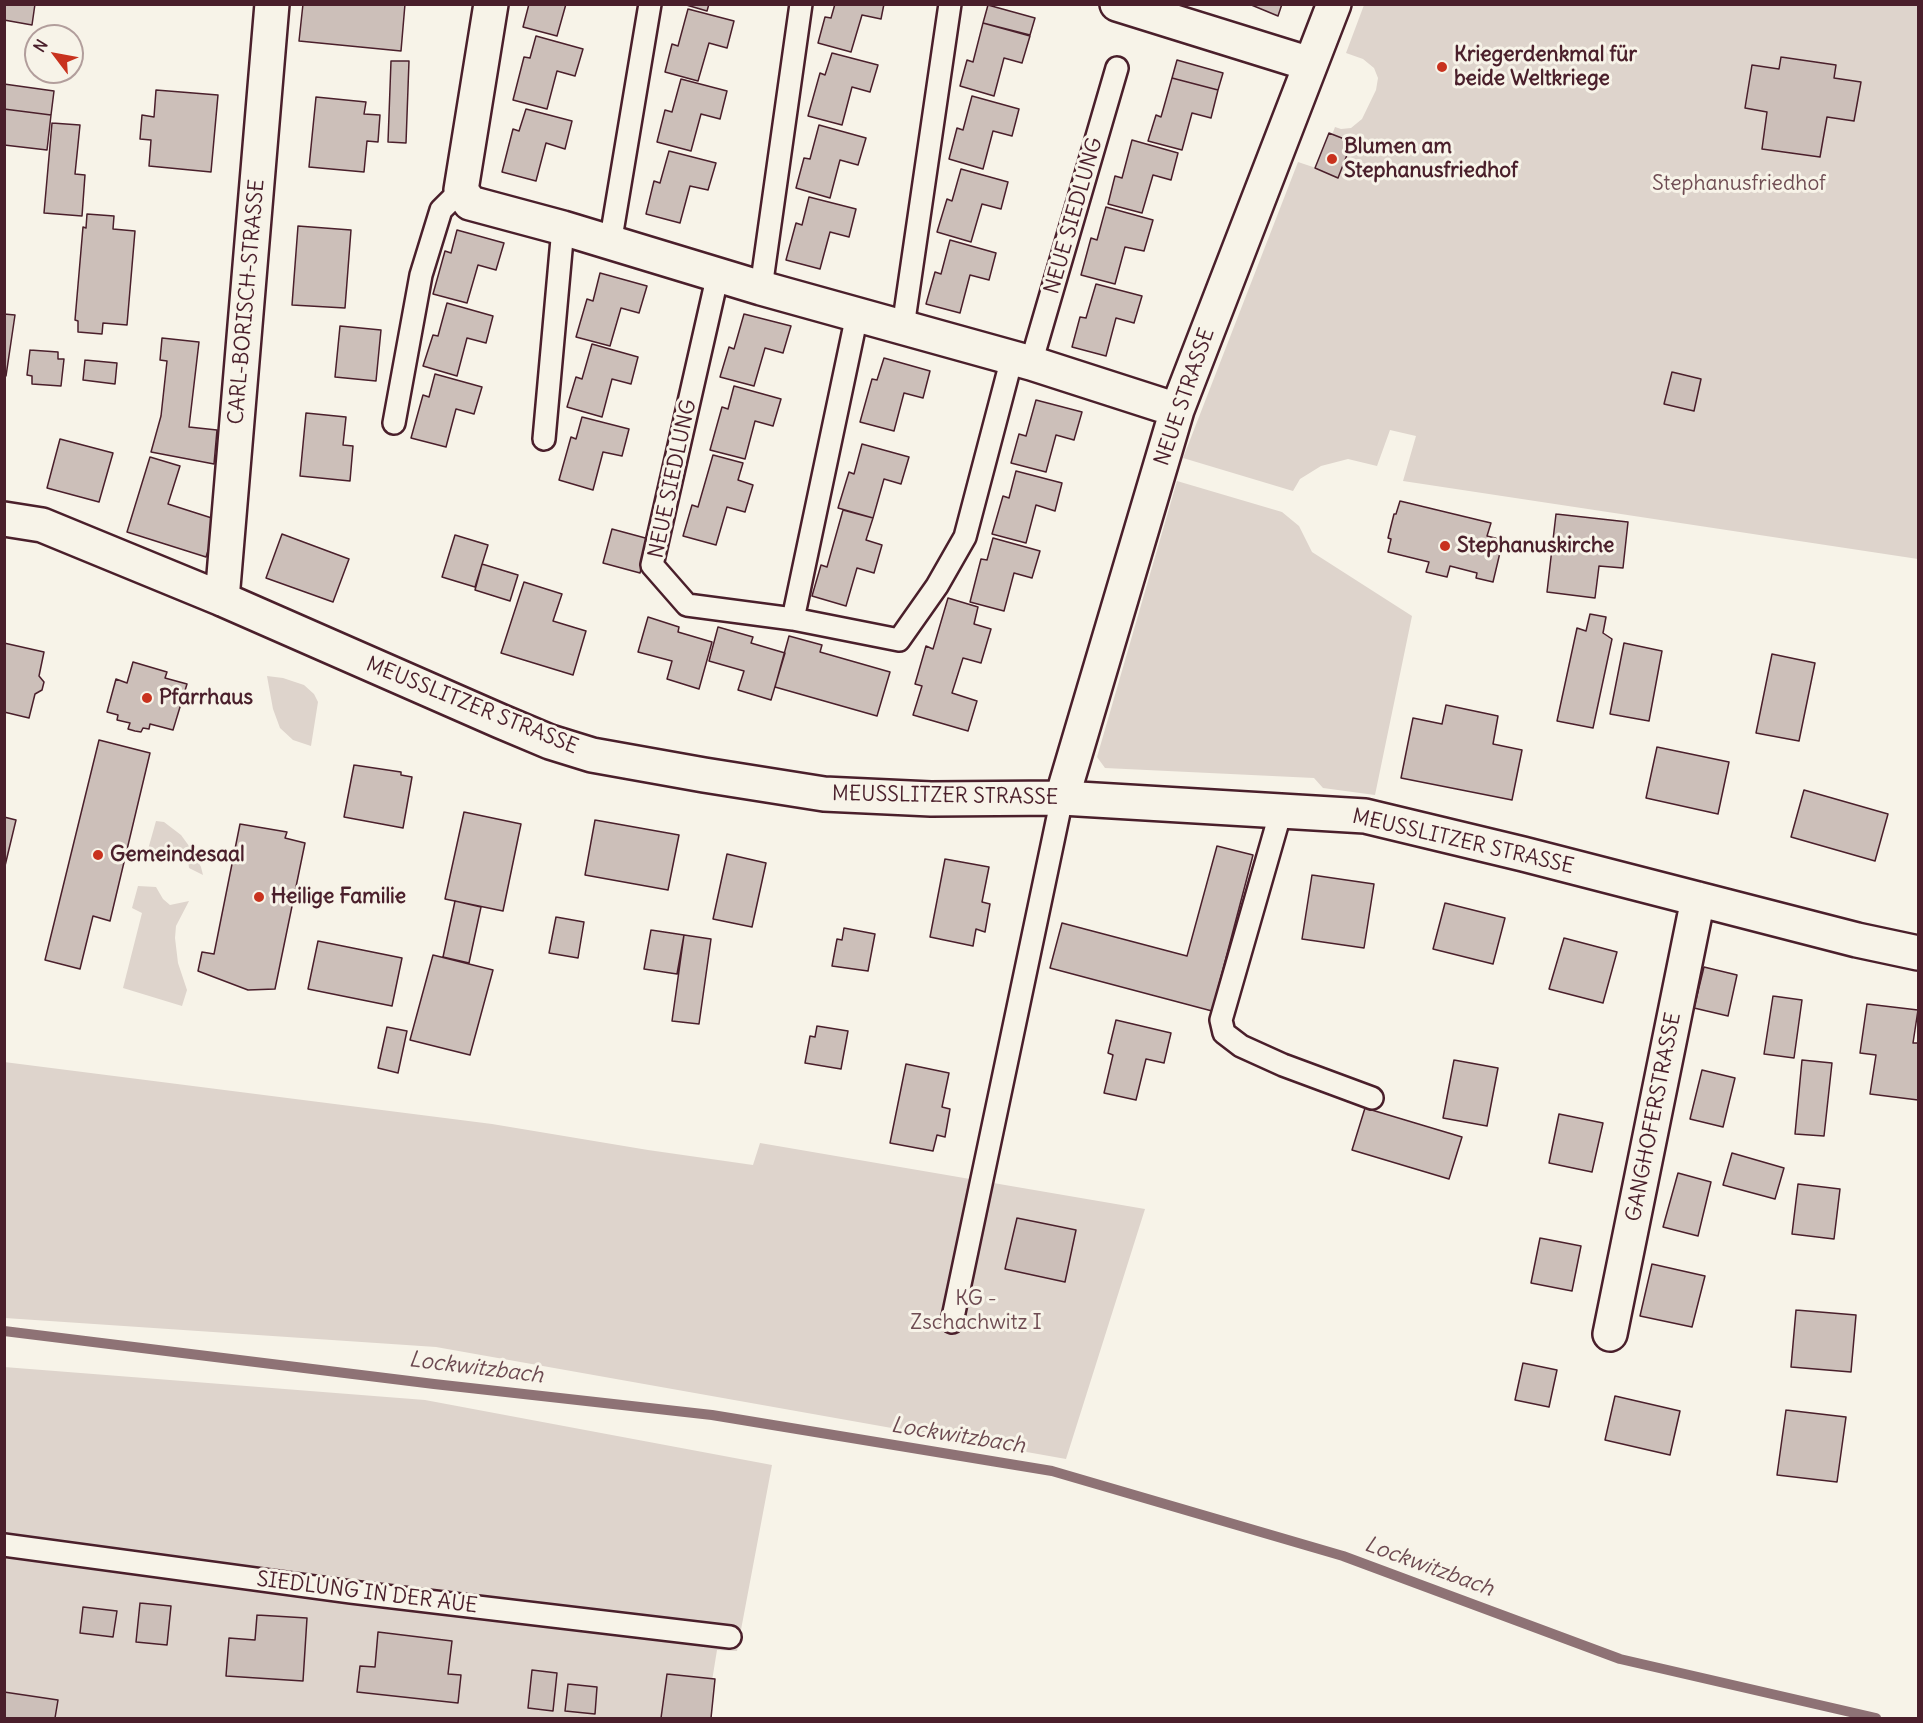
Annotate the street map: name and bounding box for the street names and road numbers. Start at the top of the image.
street label: NEUE SIEDLUNG [1040,135,1108,297]
street label: CARL-BORISCH-STRASSE [224,178,270,426]
street label: NEUE STRASSE [1150,325,1220,469]
street label: NEUE SIEDLUNG [644,397,702,561]
street label: MEUSSLITZER STRASSE [362,652,582,760]
street label: MEUSSLITZER STRASSE [832,781,1058,811]
street label: MEUSSLITZER STRASSE [1350,804,1576,880]
street label: GANGHOFERSTRASSE [1621,1010,1687,1224]
street label: SIEDLUNG IN DER AUE [255,1567,479,1619]

